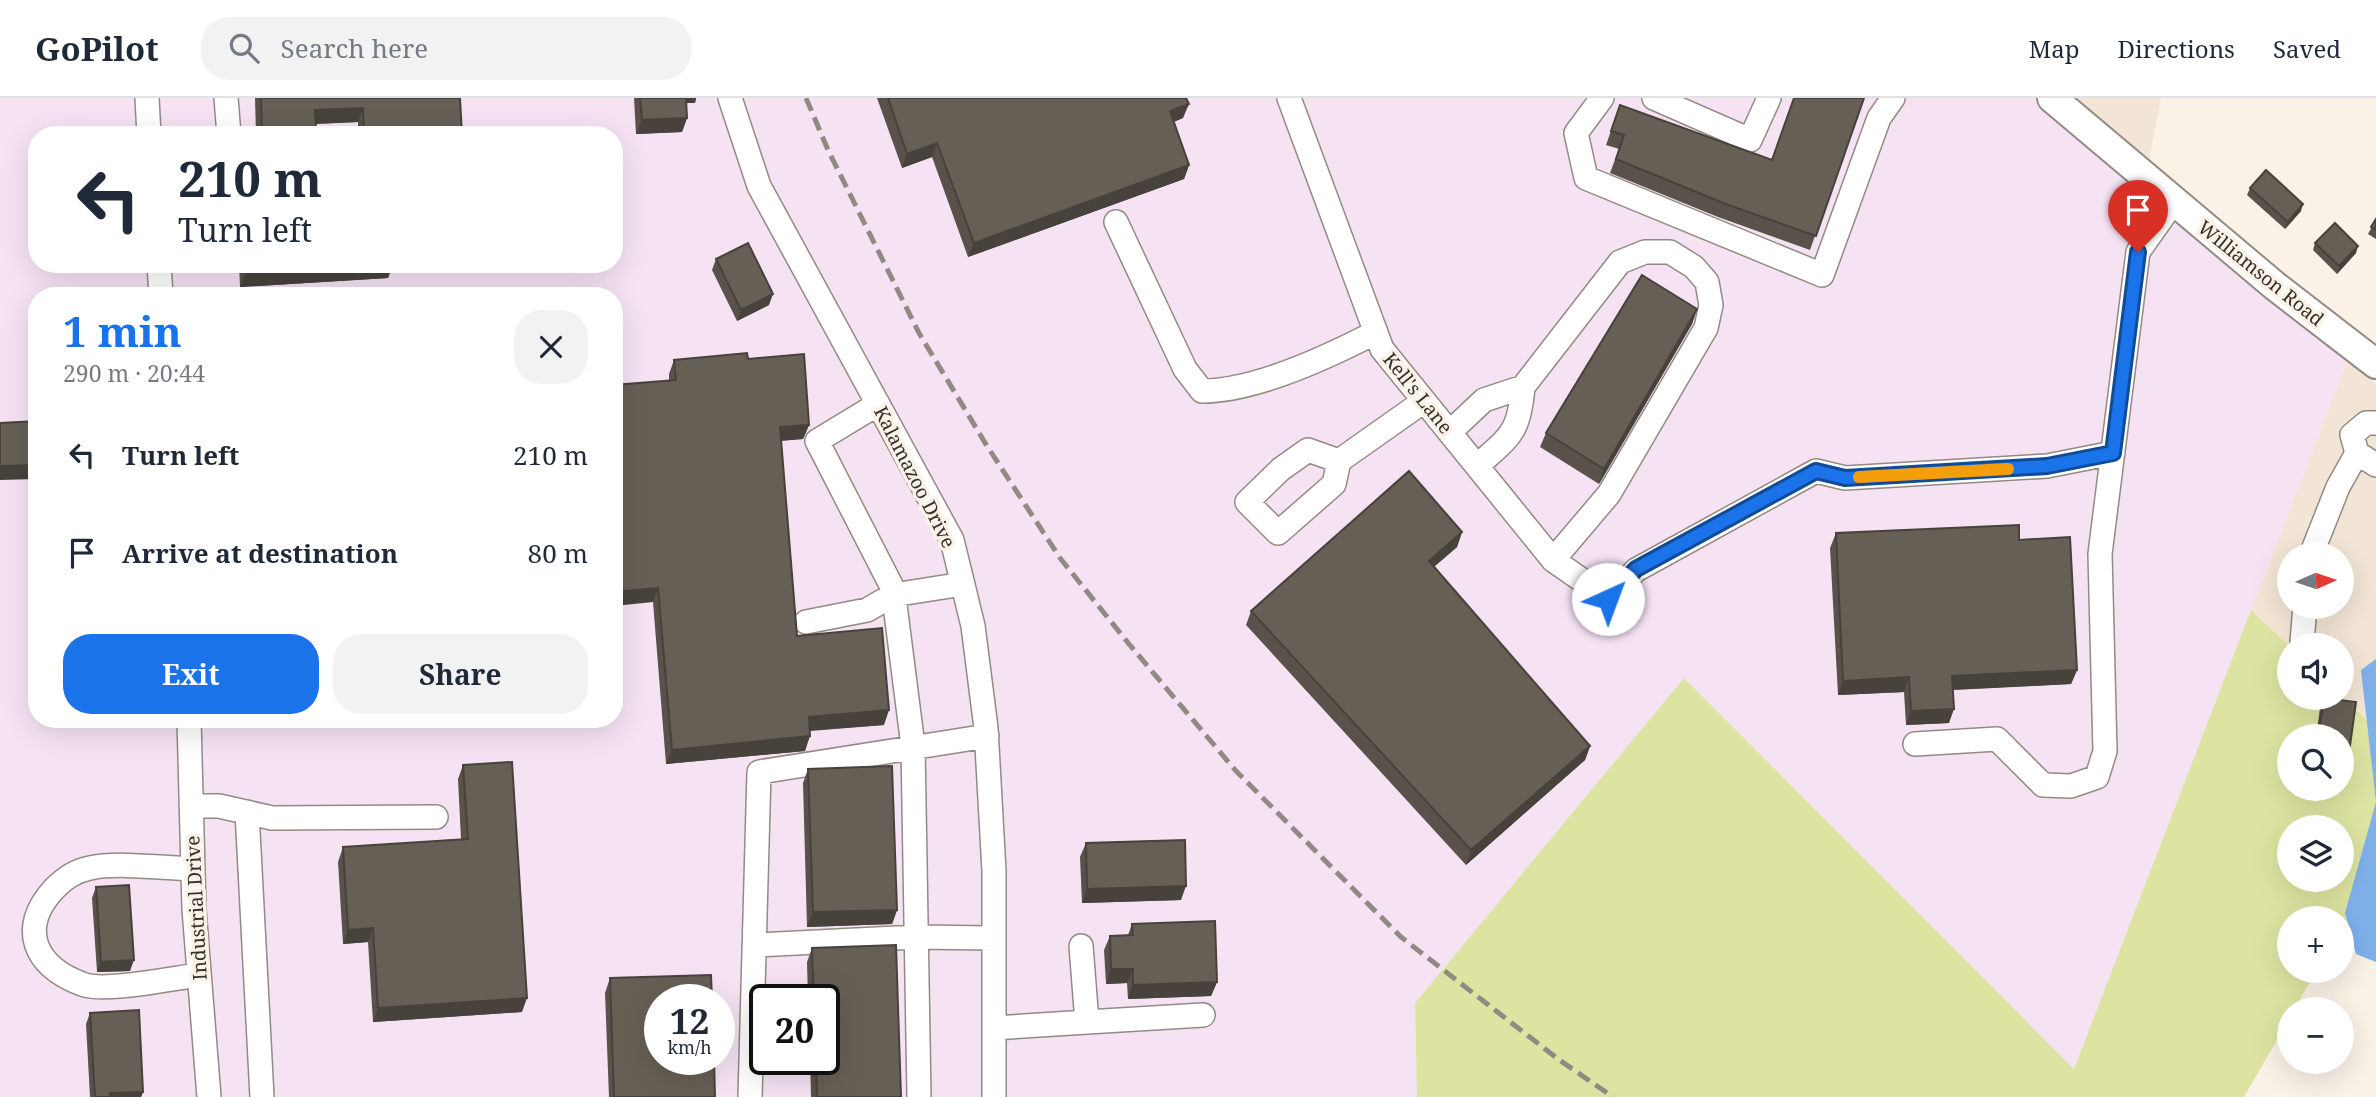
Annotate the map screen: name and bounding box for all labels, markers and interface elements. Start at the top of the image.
search box [201,17,691,80]
text: GoPilot [35,26,159,71]
icon: search [225,29,263,67]
text: Search here [281,30,428,66]
text: Map [2029,32,2080,65]
text: Directions [2118,32,2235,65]
text: Saved [2273,32,2341,65]
text: 210 m [178,145,322,211]
icon: left [63,154,154,245]
pin [2108,180,2168,252]
icon: arrive [2119,191,2157,229]
text: Turn left [178,208,312,251]
street label: Williamson Road [2193,214,2330,332]
text: 1 min [63,302,182,359]
button: close [514,310,588,384]
street label: Kell's Lane [1377,347,1459,439]
text: 290 m · 20:44 [63,357,205,389]
street label: Kalamazoo Drive [868,402,962,552]
icon: left [63,436,101,474]
text: Turn left [122,437,239,473]
text: 210 m [513,437,588,473]
icon: arrive [63,534,101,572]
text: Arrive at destination [122,535,398,571]
text: 80 m [528,535,588,571]
north arrow [2277,542,2354,620]
map controls [2277,542,2354,1074]
position arrow [1571,562,1645,636]
button: sound [2277,633,2354,710]
button: Exit [63,634,319,714]
button: Share [333,634,588,714]
button: search [2277,724,2354,801]
button: layers [2277,815,2354,892]
street label: Industrial Drive [179,835,213,981]
button: + [2277,906,2354,983]
speed limit sign: 20 [749,984,840,1075]
text: 12 [670,997,709,1044]
button: − [2277,997,2354,1074]
text: km/h [667,1035,712,1059]

